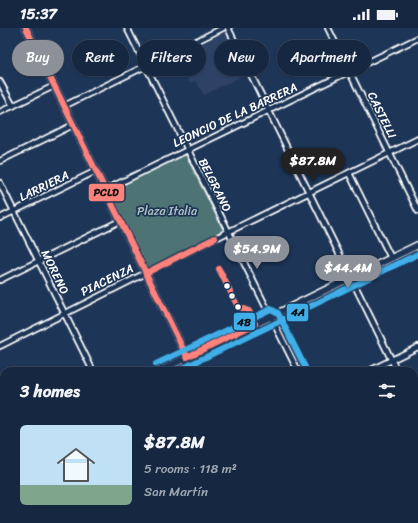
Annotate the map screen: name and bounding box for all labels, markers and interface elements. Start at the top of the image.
text: 15:37 [20,1,57,27]
chip: Buy [12,40,64,76]
chip: Rent [72,40,129,76]
chip: Filters [137,40,206,76]
chip: New [214,40,269,76]
chip: Apartment [277,40,371,76]
street label: LEONCIO DE LA BARRERA [169,76,301,154]
street label: CASTELLI [361,88,403,143]
pin: $87.8M [280,148,346,182]
text: $87.8M [290,149,336,172]
street label: BELGRANO [192,154,238,216]
street label: LARRIERA [15,164,73,208]
line badge: PCLD [88,183,125,202]
text: PCLD [93,183,119,202]
park label: Plaza Italia [137,200,198,222]
pin: $54.9M [224,236,290,270]
text: $54.9M [233,237,281,260]
street label: MORENO [35,246,75,298]
pin: $44.4M [315,255,381,289]
text: $44.4M [324,256,372,279]
street label: PIACENZA [77,258,137,302]
unlabelled marker [222,281,232,291]
unlabelled marker [227,291,237,301]
unlabelled marker [233,302,243,312]
line badge: 4A [286,303,309,322]
text: 4A [290,303,305,322]
line badge: 4B [233,312,256,331]
text: 4B [236,313,251,332]
text: 3 homes [20,376,80,406]
icon: filters [376,380,398,402]
text: $87.8M [144,427,205,457]
icon: home [52,441,100,489]
text: 5 rooms · 118 m² [144,457,237,480]
text: San Martín [144,480,208,503]

